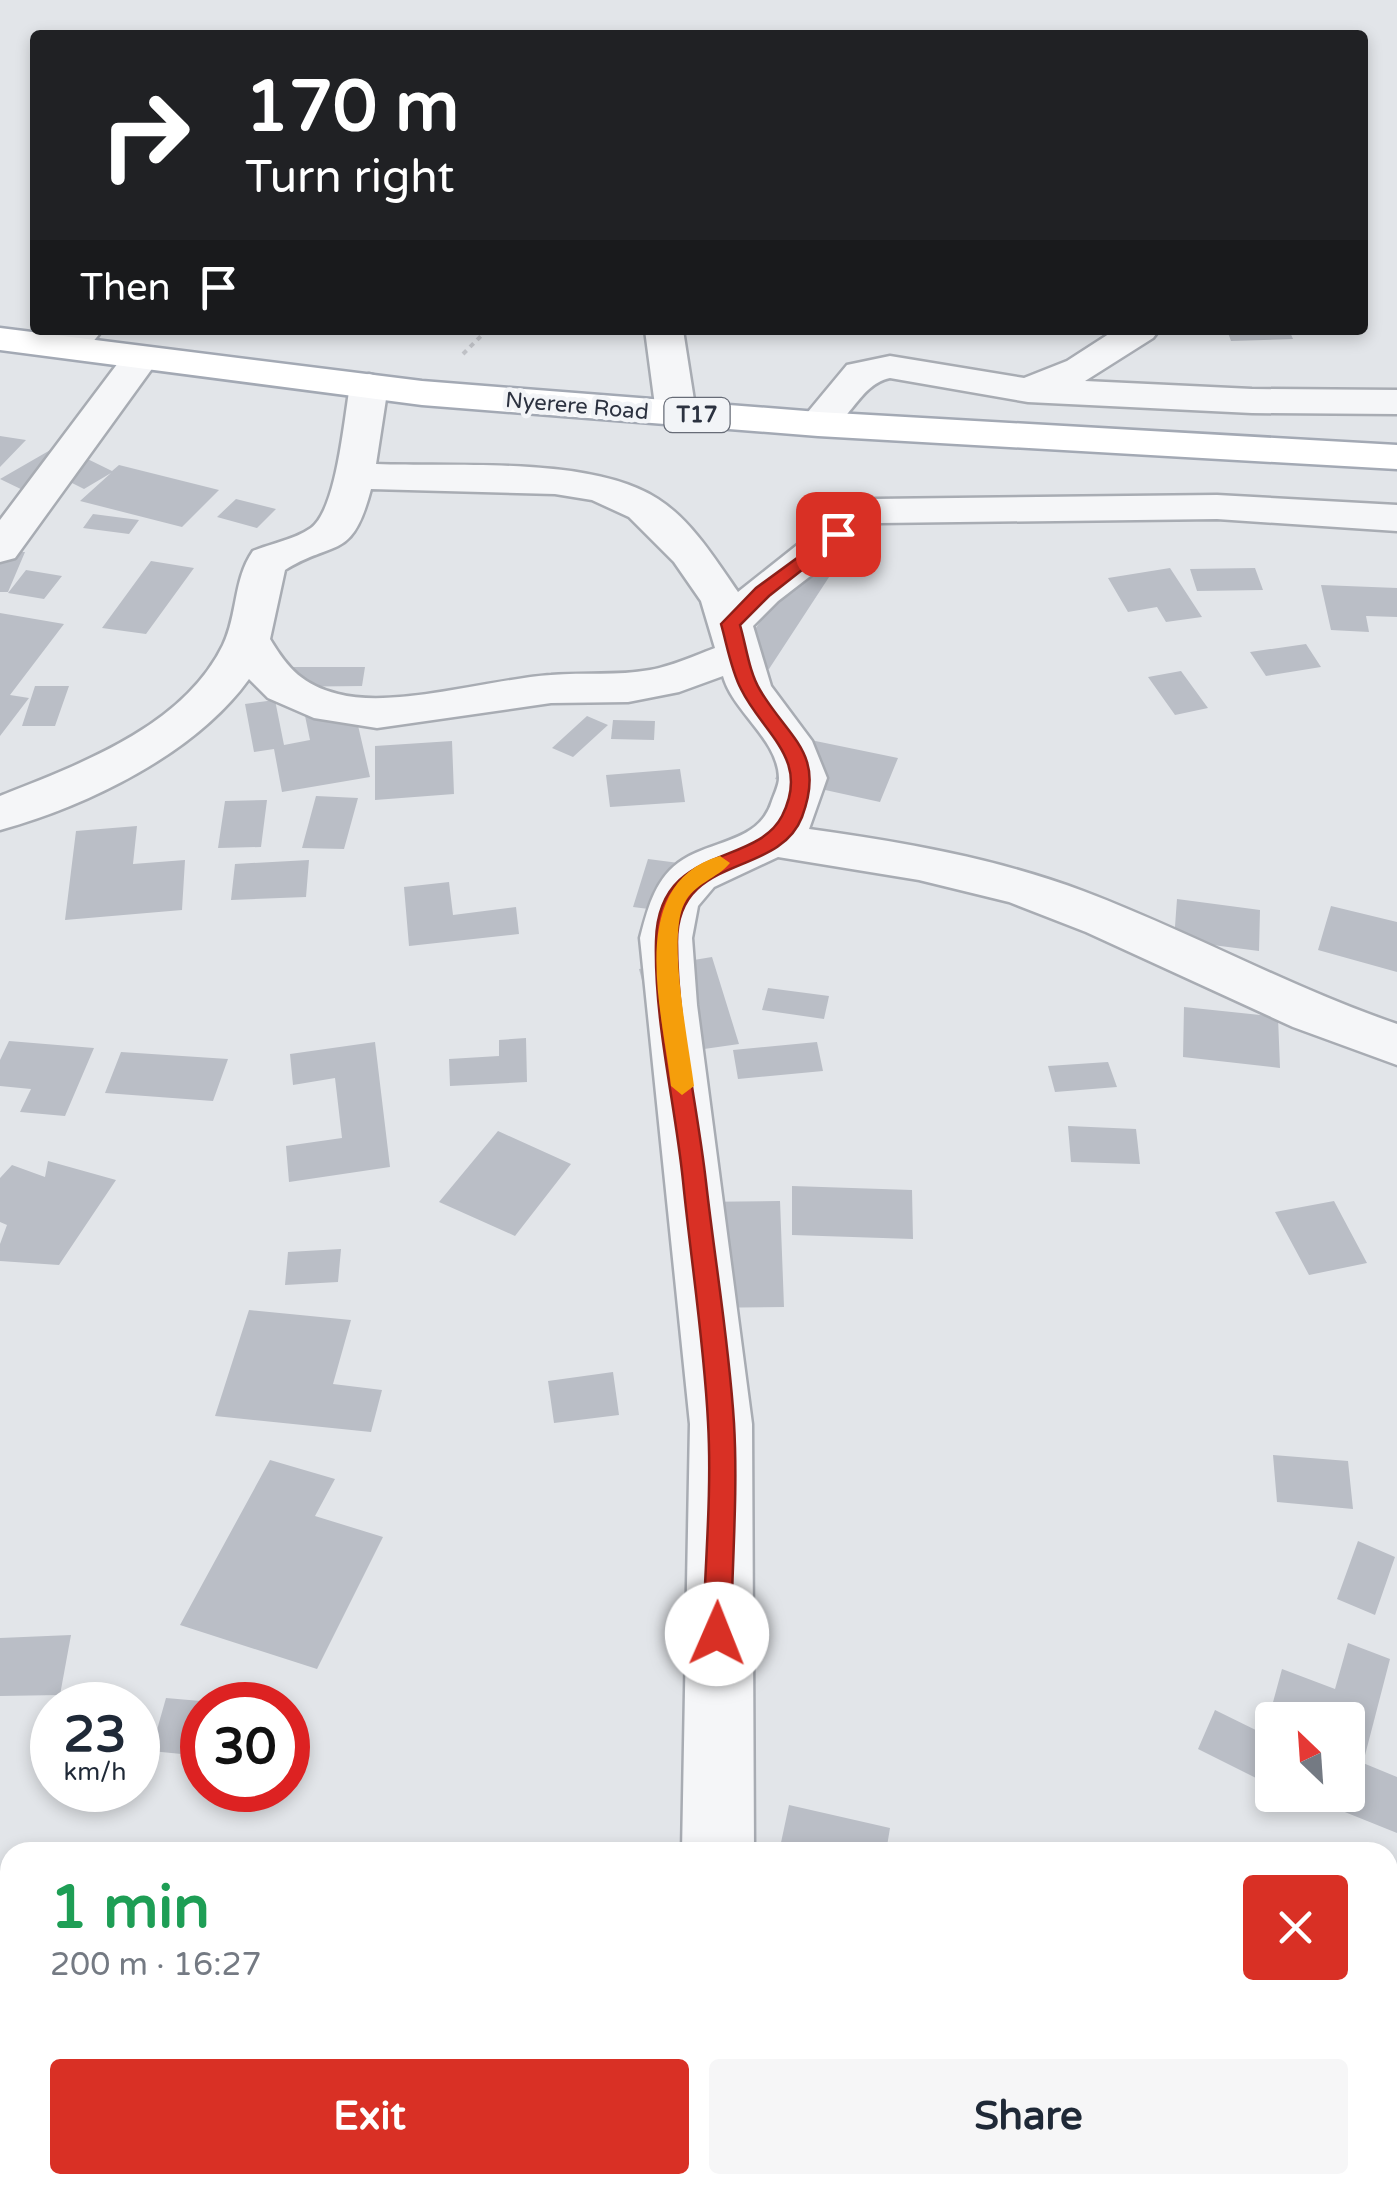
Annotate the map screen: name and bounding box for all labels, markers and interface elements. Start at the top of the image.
text: 170 m [245,66,459,150]
icon: right [80,70,210,200]
text: Turn right [245,151,454,205]
icon: arrive [191,260,246,315]
text: Then [80,265,171,311]
street label: Nyerere Road [504,387,650,425]
road number: T17 [664,398,730,432]
pin [796,492,881,577]
icon: arrive [811,507,866,562]
position arrow [665,1582,769,1686]
speed limit sign: 30 [180,1682,310,1812]
north arrow [1255,1702,1365,1812]
map controls [1255,1702,1365,1812]
text: 23 [64,1705,126,1765]
text: km/h [64,1757,126,1787]
text: 1 min [50,1872,210,1944]
button: close [1243,1875,1348,1980]
text: 200 m · 16:27 [50,1946,262,1984]
button: Exit [50,2059,689,2174]
button: Share [709,2059,1348,2174]

